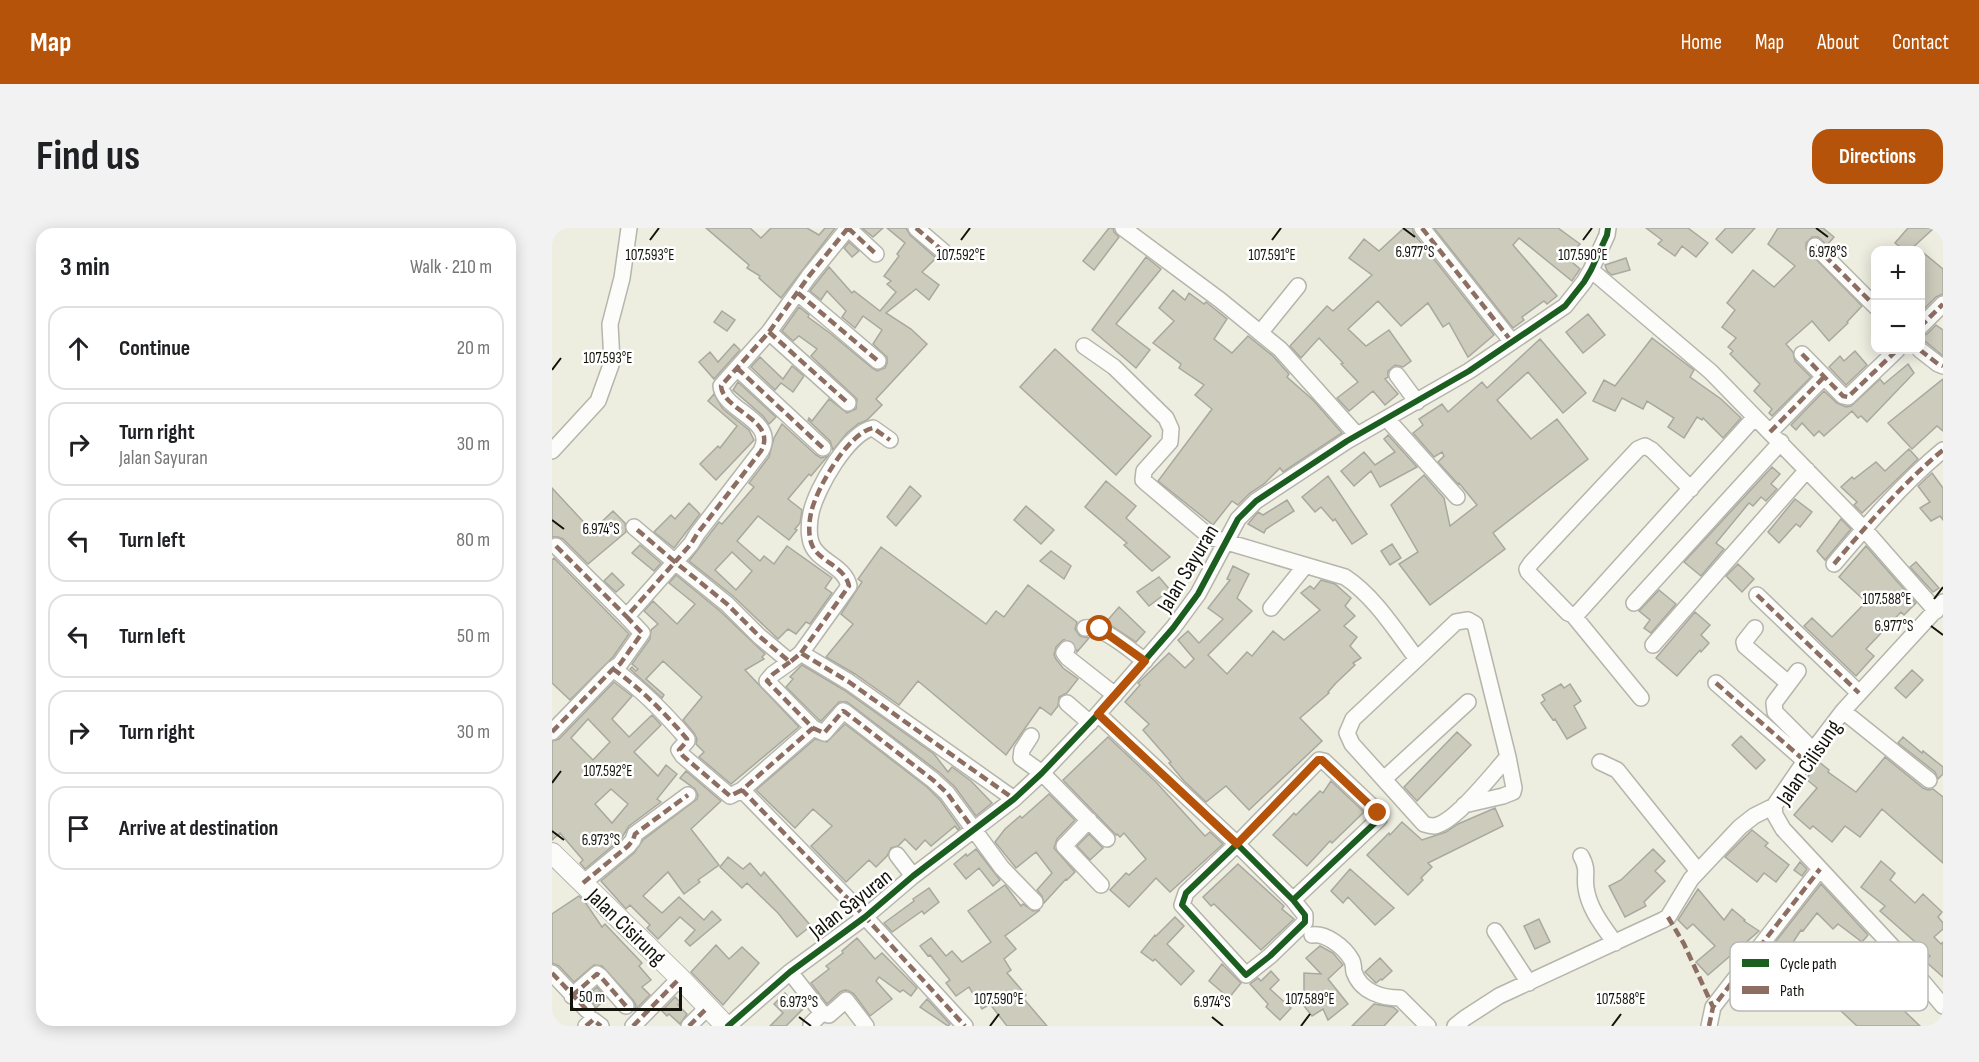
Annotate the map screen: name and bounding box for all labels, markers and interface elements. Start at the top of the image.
text: Map [30,26,71,59]
text: Home [1681,30,1722,55]
text: Map [1755,30,1784,55]
text: About [1817,30,1859,55]
text: Contact [1892,30,1949,55]
button: Directions [1812,129,1943,184]
text: Find us [36,131,140,182]
text: 6.977°S [1396,243,1434,262]
text: 6.978°S [1809,243,1847,262]
text: 107.593°E [626,246,674,265]
text: 107.592°E [937,246,985,265]
text: 107.591°E [1248,246,1296,265]
text: 107.590°E [1558,246,1608,265]
map controls [1871,246,1925,354]
button: + [1871,246,1925,300]
text: 3 min [60,252,110,283]
text: Walk · 210 m [410,255,492,279]
button: − [1871,300,1925,354]
icon: ahead [62,332,95,365]
text: Continue [119,335,190,362]
text: 20 m [457,336,490,360]
text: 107.593°E [584,349,632,368]
text: Turn right [119,419,195,446]
icon: right [62,428,95,461]
text: 30 m [457,432,490,456]
text: Jalan Sayuran [119,446,208,470]
text: 6.974°S [582,520,620,539]
street label: Jalan Sayuran [1151,520,1225,618]
icon: left [62,524,95,557]
text: Turn left [119,527,185,554]
text: 80 m [456,528,490,552]
text: 107.588°E [1863,590,1911,609]
route start [1086,615,1112,641]
text: 6.977°S [1875,617,1913,636]
icon: left [62,620,95,653]
text: Turn left [119,623,185,650]
text: 50 m [457,624,490,648]
street label: Jalan Cilisung [1770,715,1848,811]
icon: right [62,716,95,749]
text: Turn right [119,719,195,746]
text: 30 m [457,720,490,744]
text: 107.592°E [584,762,632,781]
route end [1364,799,1390,825]
icon: arrive [62,812,95,845]
text: Arrive at destination [119,815,278,842]
text: 6.973°S [582,831,620,850]
street label: Jalan Sayuran [803,863,898,946]
street label: Jalan Cisirung [580,882,671,971]
legend [1730,942,1928,1011]
text: Cycle path [1780,955,1837,974]
text: Path [1780,982,1804,1001]
scale bar [570,984,682,1012]
text: 50 m [579,988,605,1007]
text: 107.590°E [974,990,1024,1009]
text: 107.589°E [1285,990,1335,1009]
text: 107.588°E [1597,990,1645,1009]
text: 6.973°S [780,993,818,1012]
text: 6.974°S [1193,993,1231,1012]

